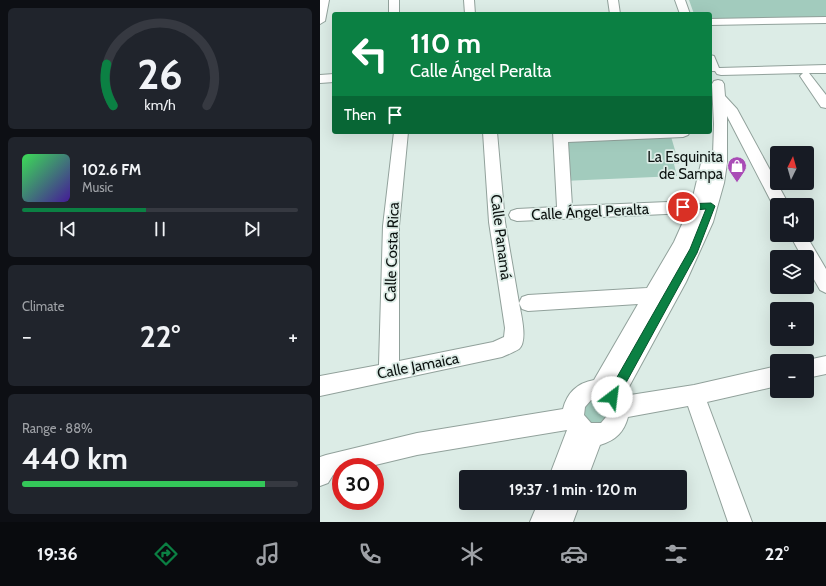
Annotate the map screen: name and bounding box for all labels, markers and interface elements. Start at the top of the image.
text: 110 m [410,26,481,60]
icon: left [344,28,396,80]
text: 26 [137,49,183,99]
text: Calle Ángel Peralta [410,60,551,82]
text: km/h [144,96,176,114]
icon: arrive [384,104,406,126]
text: Then [344,106,376,124]
north arrow [770,146,814,190]
map controls [770,146,814,398]
place label: La Esquinita de Sampa [647,148,724,183]
shop icon: La Esquinita de Sampa [726,155,748,183]
text: 102.6 FM [82,161,141,179]
text: Music [82,179,113,195]
pin [666,190,700,224]
street label: Calle Panamá [487,193,515,282]
icon: arrive [672,196,694,218]
button: sound [770,198,814,242]
street label: Calle Ángel Peralta [531,199,650,224]
street label: Calle Costa Rica [381,201,403,302]
icon: previous [57,218,79,240]
icon: pause [149,218,171,240]
icon: next [241,218,263,240]
button: layers [770,250,814,294]
text: Climate [22,298,64,314]
button: + [770,302,814,346]
text: 22° [140,318,180,355]
text: − [22,323,32,350]
text: + [288,323,298,350]
street label: Calle Jamaica [376,349,461,383]
button: − [770,354,814,398]
position arrow [591,376,633,418]
text: Range · 88% [22,420,93,436]
text: 440 km [22,440,128,477]
speed limit sign: 30 [332,458,384,510]
text: 19:37 · 1 min · 120 m [509,481,637,499]
icon: directions [152,540,180,568]
icon: music [254,540,282,568]
icon: phone [356,540,384,568]
icon: climate [458,540,486,568]
icon: car [560,540,588,568]
icon: filters [662,540,690,568]
text: 19:36 [37,543,78,565]
text: 22° [765,543,789,565]

